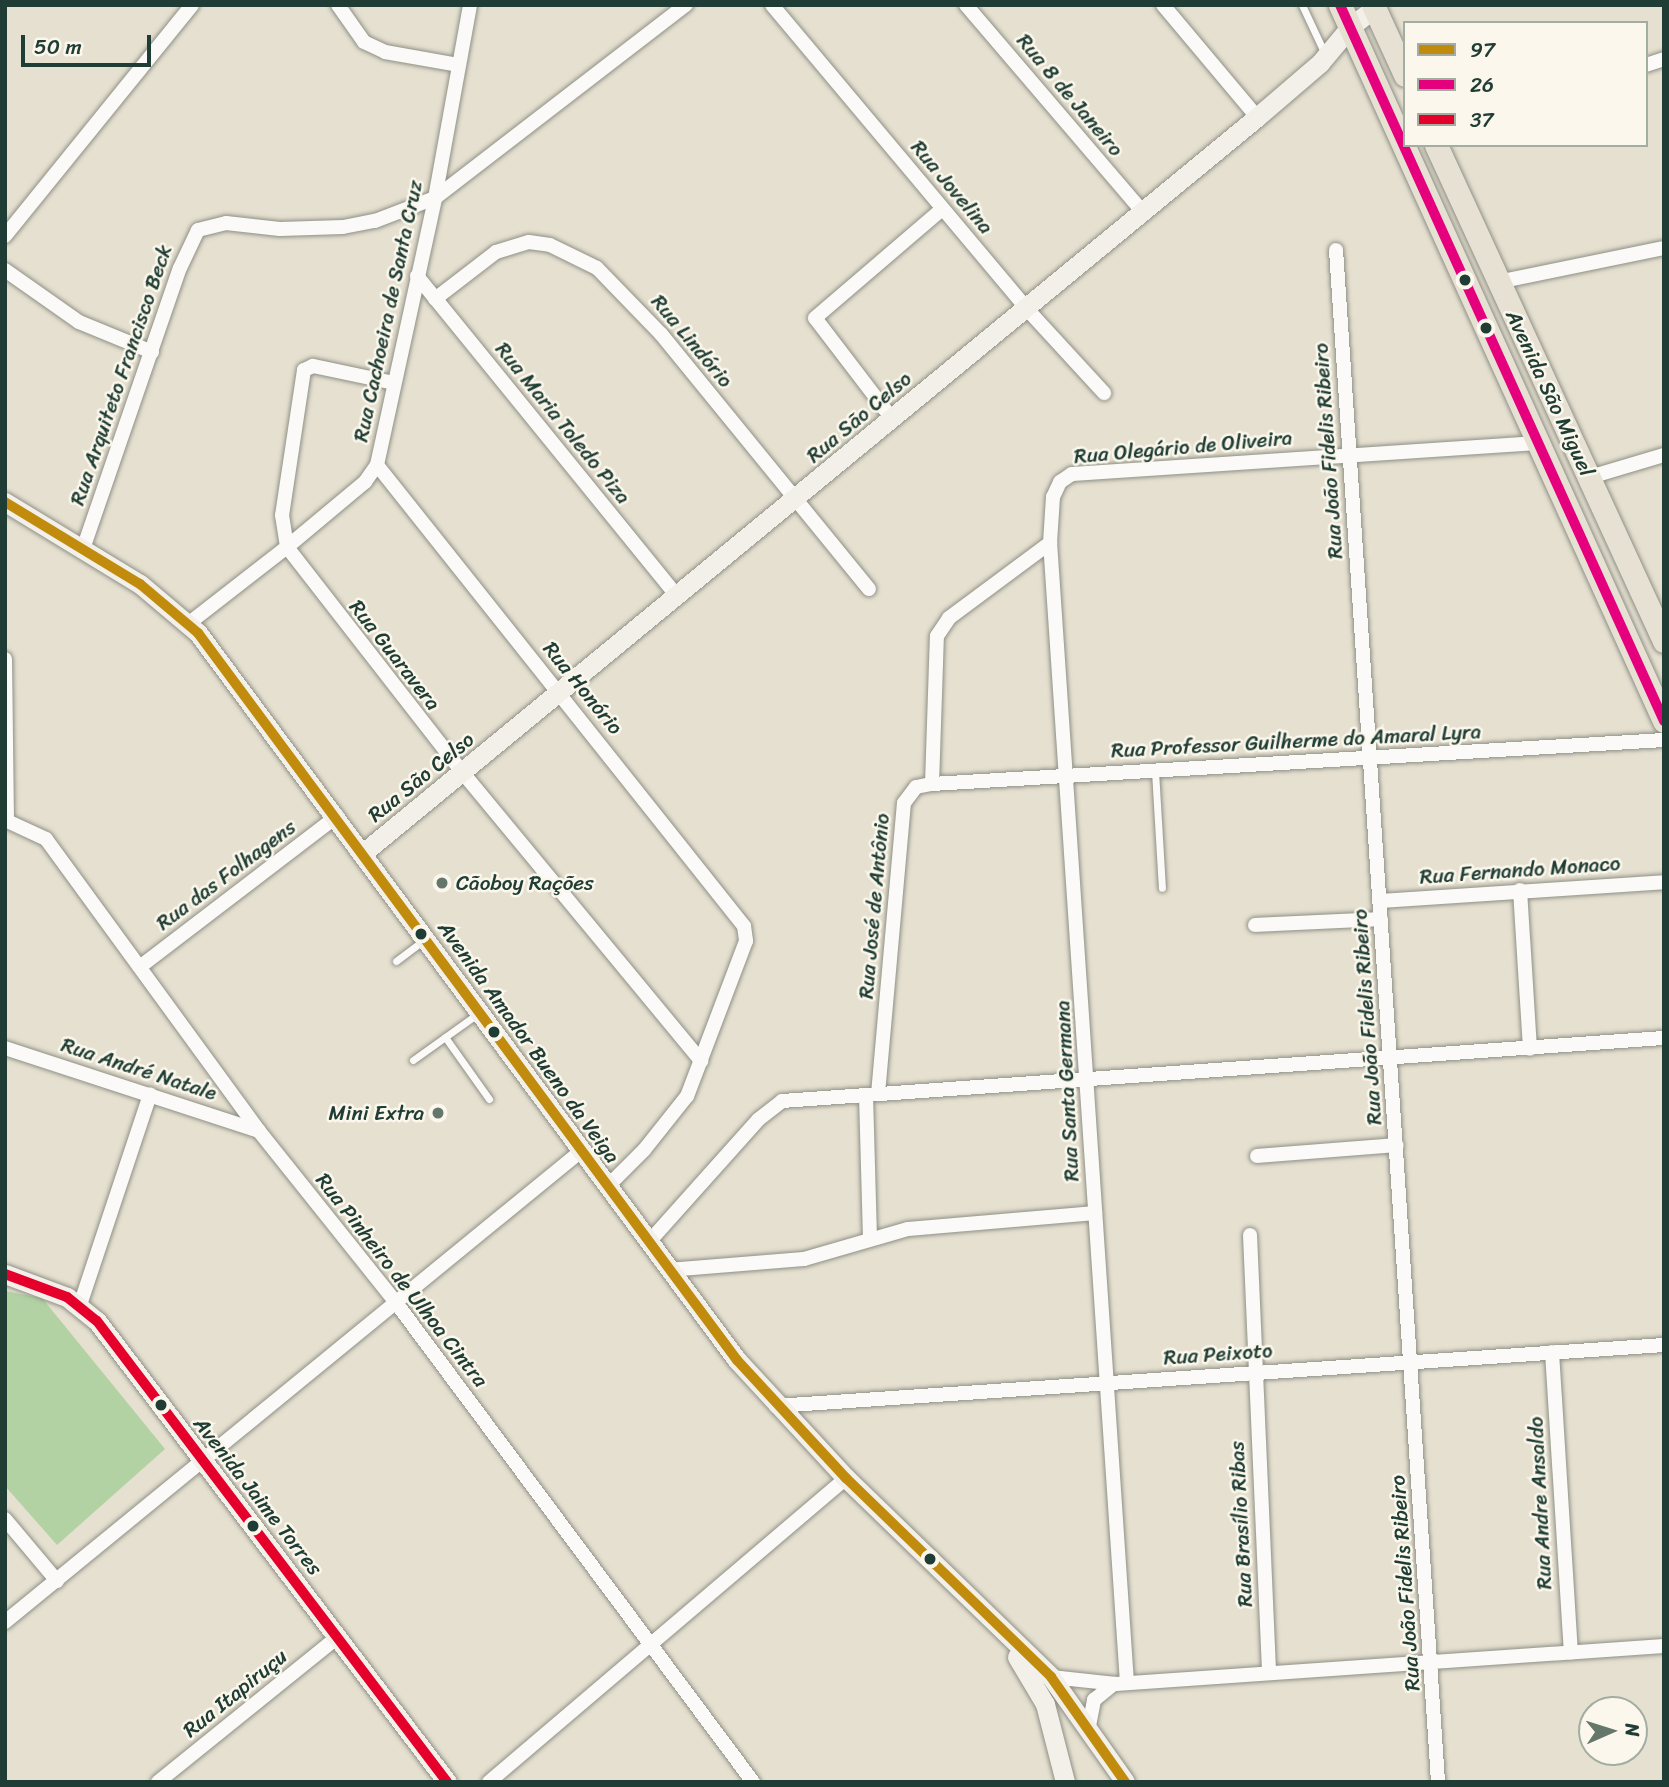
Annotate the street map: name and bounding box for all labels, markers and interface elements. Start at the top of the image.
scale bar [24,21,154,65]
legend [1403,21,1648,147]
text: 50 m [34,28,82,66]
street label: Rua 8 de Janeiro [1011,28,1129,162]
text: 97 [1470,31,1495,69]
text: 26 [1470,66,1494,104]
text: 37 [1470,101,1494,139]
street label: Rua Jovelina [905,135,999,239]
street label: Rua Cachoeira de Santa Cruz [348,178,428,444]
street label: Rua Arquiteto Francisco Beck [65,242,177,508]
unlabelled marker [1458,273,1472,287]
street label: Rua Lindório [646,289,738,393]
street label: Avenida São Miguel [1501,306,1599,480]
unlabelled marker [1479,321,1493,335]
street label: Rua Maria Toledo Piza [490,337,636,509]
street label: Rua João Fidelis Ribeiro [1308,341,1348,561]
street label: Rua São Celso [801,366,917,468]
street label: Rua Olegário de Oliveira [1072,425,1294,469]
street label: Rua Guaravera [344,595,446,715]
street label: Rua Honório [538,636,628,740]
street label: Rua Professor Guilherme do Amaral Lyra [1110,719,1482,763]
street label: Rua São Celso [363,726,479,828]
street label: Rua José de Antônio [853,812,895,1000]
street label: Rua das Folhagens [151,814,301,936]
street label: Rua Fernando Monaco [1419,850,1621,890]
place label: Cãoboy Rações [456,870,594,896]
marker: Cãoboy Rações [434,875,450,891]
street label: Rua João Fidelis Ribeiro [1347,907,1387,1127]
street label: Avenida Amador Bueno da Veiga [433,916,625,1168]
unlabelled marker [414,927,428,941]
street label: Rua Santa Germana [1050,1000,1084,1182]
unlabelled marker [487,1025,501,1039]
street label: Rua André Natale [58,1032,220,1106]
place label: Mini Extra [328,1100,424,1126]
marker: Mini Extra [430,1105,446,1121]
street label: Rua Pinheiro de Ulhoa Cintra [310,1168,494,1392]
street label: Rua Peixoto [1162,1338,1274,1370]
unlabelled marker [154,1398,168,1412]
street label: Avenida Jaime Torres [189,1412,327,1580]
street label: Rua Andre Ansaldo [1523,1415,1557,1591]
street label: Rua Brasílio Ribas [1224,1441,1258,1607]
street label: Rua João Fidelis Ribeiro [1385,1473,1425,1693]
unlabelled marker [246,1519,260,1533]
unlabelled marker [923,1552,937,1566]
street label: Rua Itapiruçu [178,1643,292,1743]
north arrow [1578,1696,1648,1766]
text: N [1616,1723,1649,1737]

